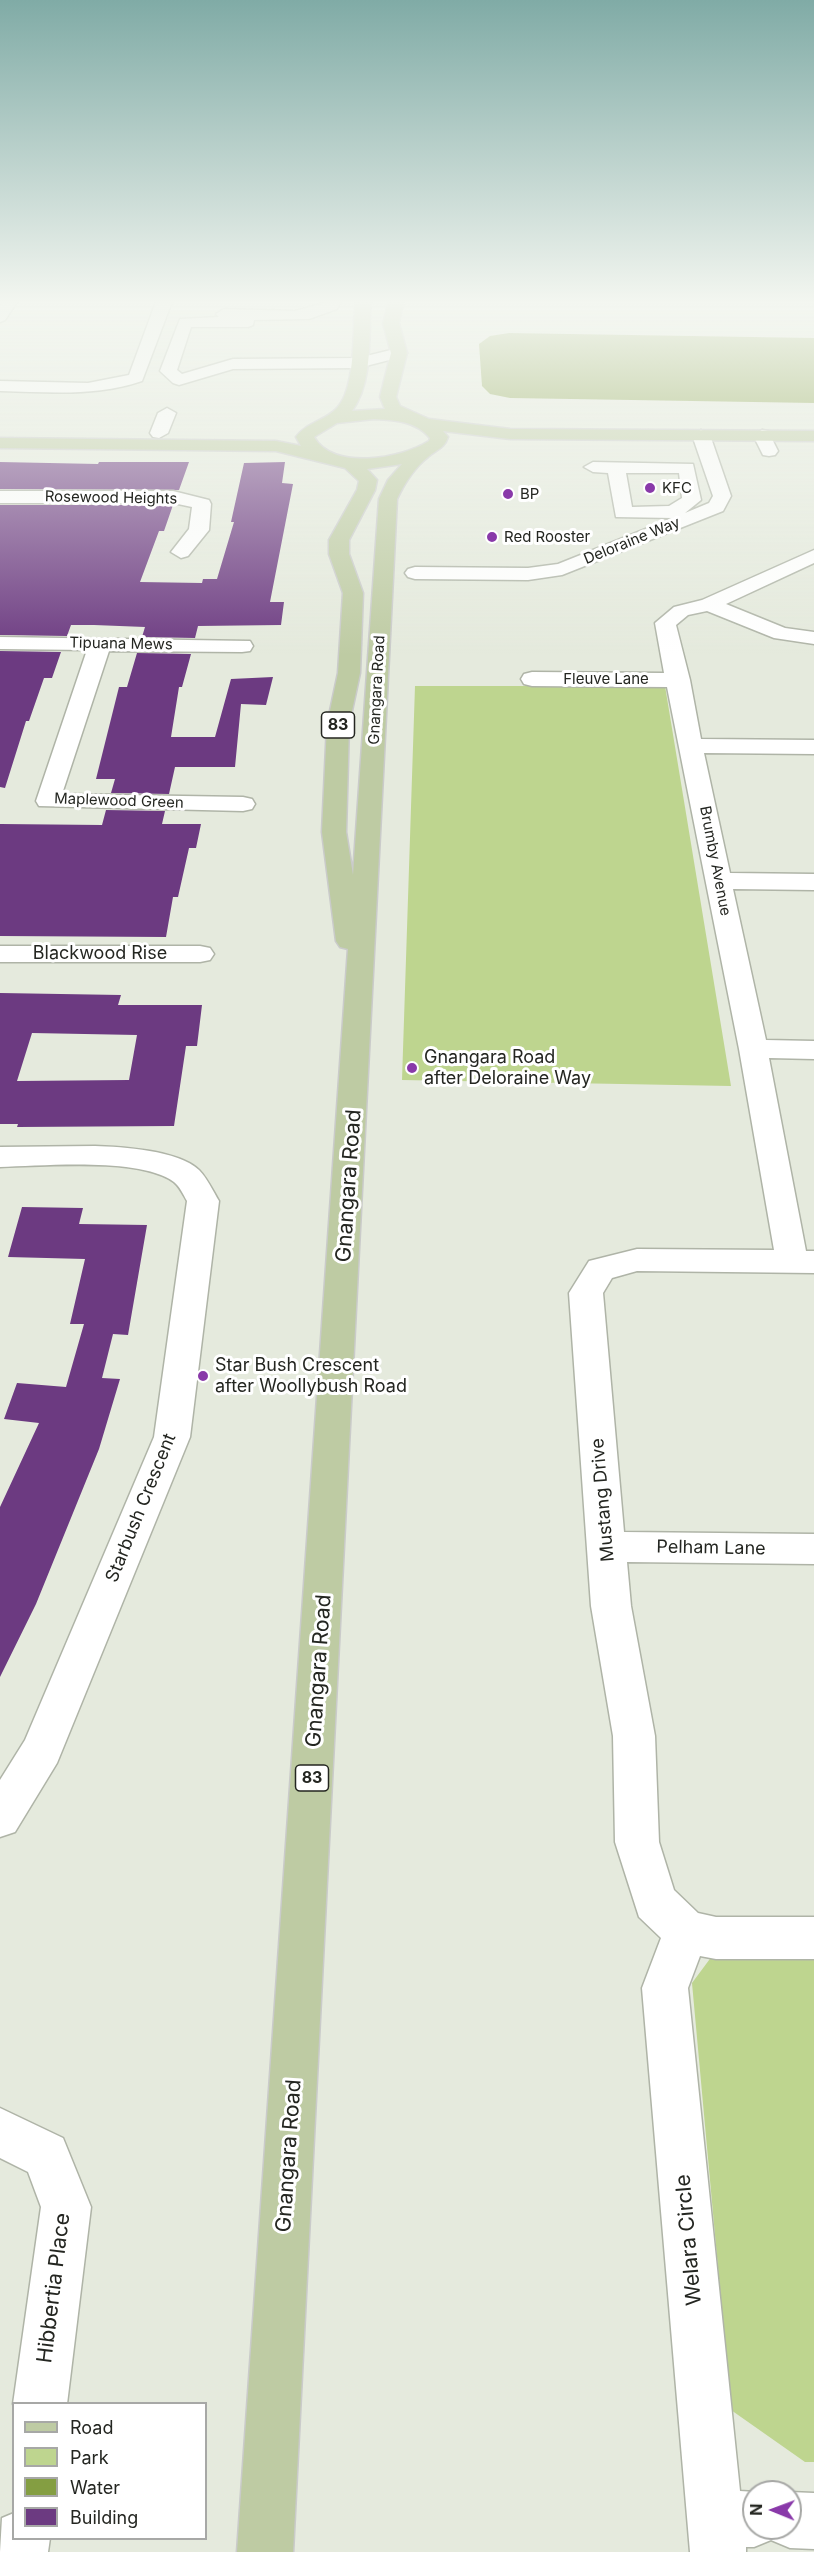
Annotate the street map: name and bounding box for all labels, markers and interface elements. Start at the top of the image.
place label: KFC [662,479,692,497]
marker: KFC [643,481,657,495]
place label: BP [520,485,539,503]
marker: BP [501,487,515,501]
street label: Rosewood Heights [45,488,177,508]
street label: Deloraine Way [581,513,683,569]
place label: Red Rooster [504,528,590,546]
marker: Red Rooster [485,530,499,544]
street label: Tipuana Mews [69,634,173,654]
street label: Gnangara Road [365,635,389,745]
street label: Fleuve Lane [563,670,649,688]
road number: 83 [322,712,354,738]
street label: Maplewood Green [54,790,184,812]
street label: Brumby Avenue [696,804,734,918]
street label: Blackwood Rise [33,943,167,965]
place label: Gnangara Road after Deloraine Way [424,1047,591,1090]
marker: Gnangara Road after Deloraine Way [405,1061,419,1075]
street label: Gnangara Road [331,1109,367,1263]
place label: Star Bush Crescent after Woollybush Road [215,1355,407,1398]
marker: Star Bush Crescent after Woollybush Road [196,1369,210,1383]
street label: Starbush Crescent [101,1430,181,1586]
street label: Mustang Drive [587,1437,619,1563]
street label: Pelham Lane [656,1536,766,1560]
street label: Gnangara Road [301,1594,337,1748]
road number: 83 [296,1765,328,1791]
street label: Gnangara Road [271,2079,307,2233]
street label: Welara Circle [671,2173,707,2307]
street label: Hibbertia Place [32,2211,76,2365]
legend [12,2402,207,2540]
text: Road [70,2417,113,2438]
text: Park [70,2447,109,2468]
text: Water [70,2477,120,2498]
north arrow [742,2480,802,2540]
text: N [746,2503,766,2516]
text: Building [70,2507,138,2528]

